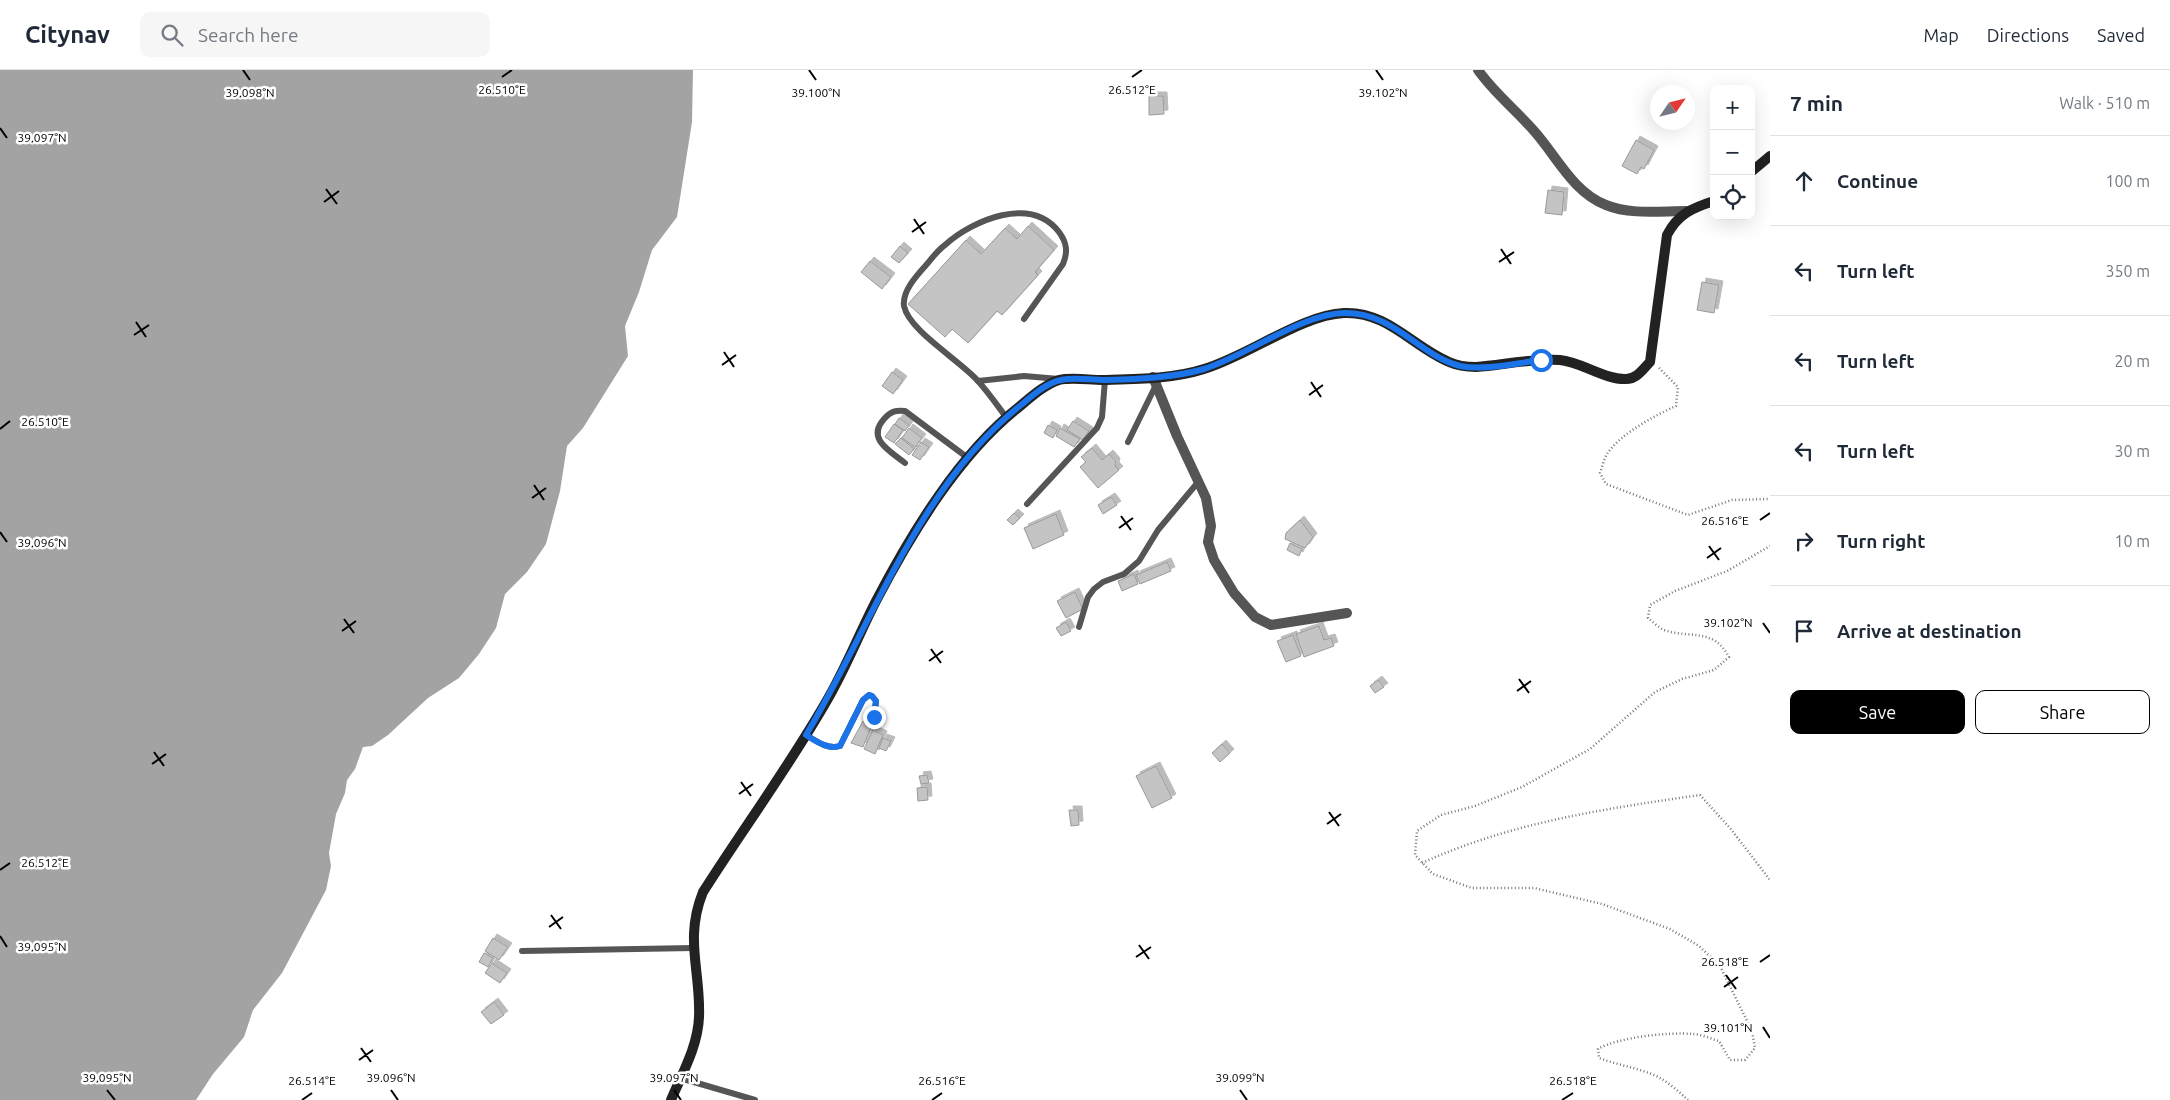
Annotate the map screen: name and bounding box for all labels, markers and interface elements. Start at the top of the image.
search box [140,12,490,57]
text: Citynav [25,21,110,48]
icon: search [158,21,186,49]
text: Search here [198,24,298,46]
text: Map [1923,25,1959,45]
text: Directions [1987,25,2069,45]
text: Saved [2097,25,2145,45]
text: 26.510°E [478,83,526,96]
text: 26.512°E [1108,83,1156,96]
north arrow [1650,85,1695,130]
map controls [1710,85,1755,220]
button: + [1710,85,1755,130]
text: 39.098°N [225,86,275,99]
text: 39.100°N [791,86,841,99]
text: 39.102°N [1358,86,1408,99]
text: 7 min [1790,91,1843,115]
text: Walk · 510 m [2059,94,2150,112]
button: − [1710,130,1755,175]
text: 39.097°N [17,131,67,144]
icon: ahead [1790,167,1818,195]
text: Continue [1837,170,1918,192]
text: 100 m [2105,172,2150,190]
button: locate [1710,175,1755,220]
icon: left [1790,257,1818,285]
text: Turn left [1837,260,1915,282]
text: 350 m [2105,262,2150,280]
icon: left [1790,347,1818,375]
route start [1530,349,1553,372]
text: Turn left [1837,350,1915,372]
text: 20 m [2114,352,2150,370]
text: 26.510°E [21,415,69,428]
icon: left [1790,437,1818,465]
text: Turn left [1837,440,1915,462]
text: 30 m [2114,442,2150,460]
text: 26.516°E [1701,514,1749,527]
icon: right [1790,527,1818,555]
text: Turn right [1837,530,1925,552]
text: 10 m [2114,532,2150,550]
text: 39.096°N [17,536,67,549]
text: 39.102°N [1703,616,1753,629]
icon: arrive [1790,617,1818,645]
text: Arrive at destination [1837,620,2022,642]
button: Save [1790,690,1965,734]
button: Share [1975,690,2150,734]
route end [863,706,886,729]
text: 26.512°E [21,856,69,869]
text: 39.095°N [17,940,67,953]
text: 26.518°E [1701,955,1749,968]
text: 39.101°N [1703,1021,1753,1034]
text: 39.095°N [82,1071,132,1084]
text: 39.096°N [366,1071,416,1084]
text: 39.097°N [649,1071,699,1084]
text: 39.099°N [1215,1071,1265,1084]
text: 26.514°E [288,1074,336,1087]
text: 26.516°E [918,1074,966,1087]
text: 26.518°E [1549,1074,1597,1087]

